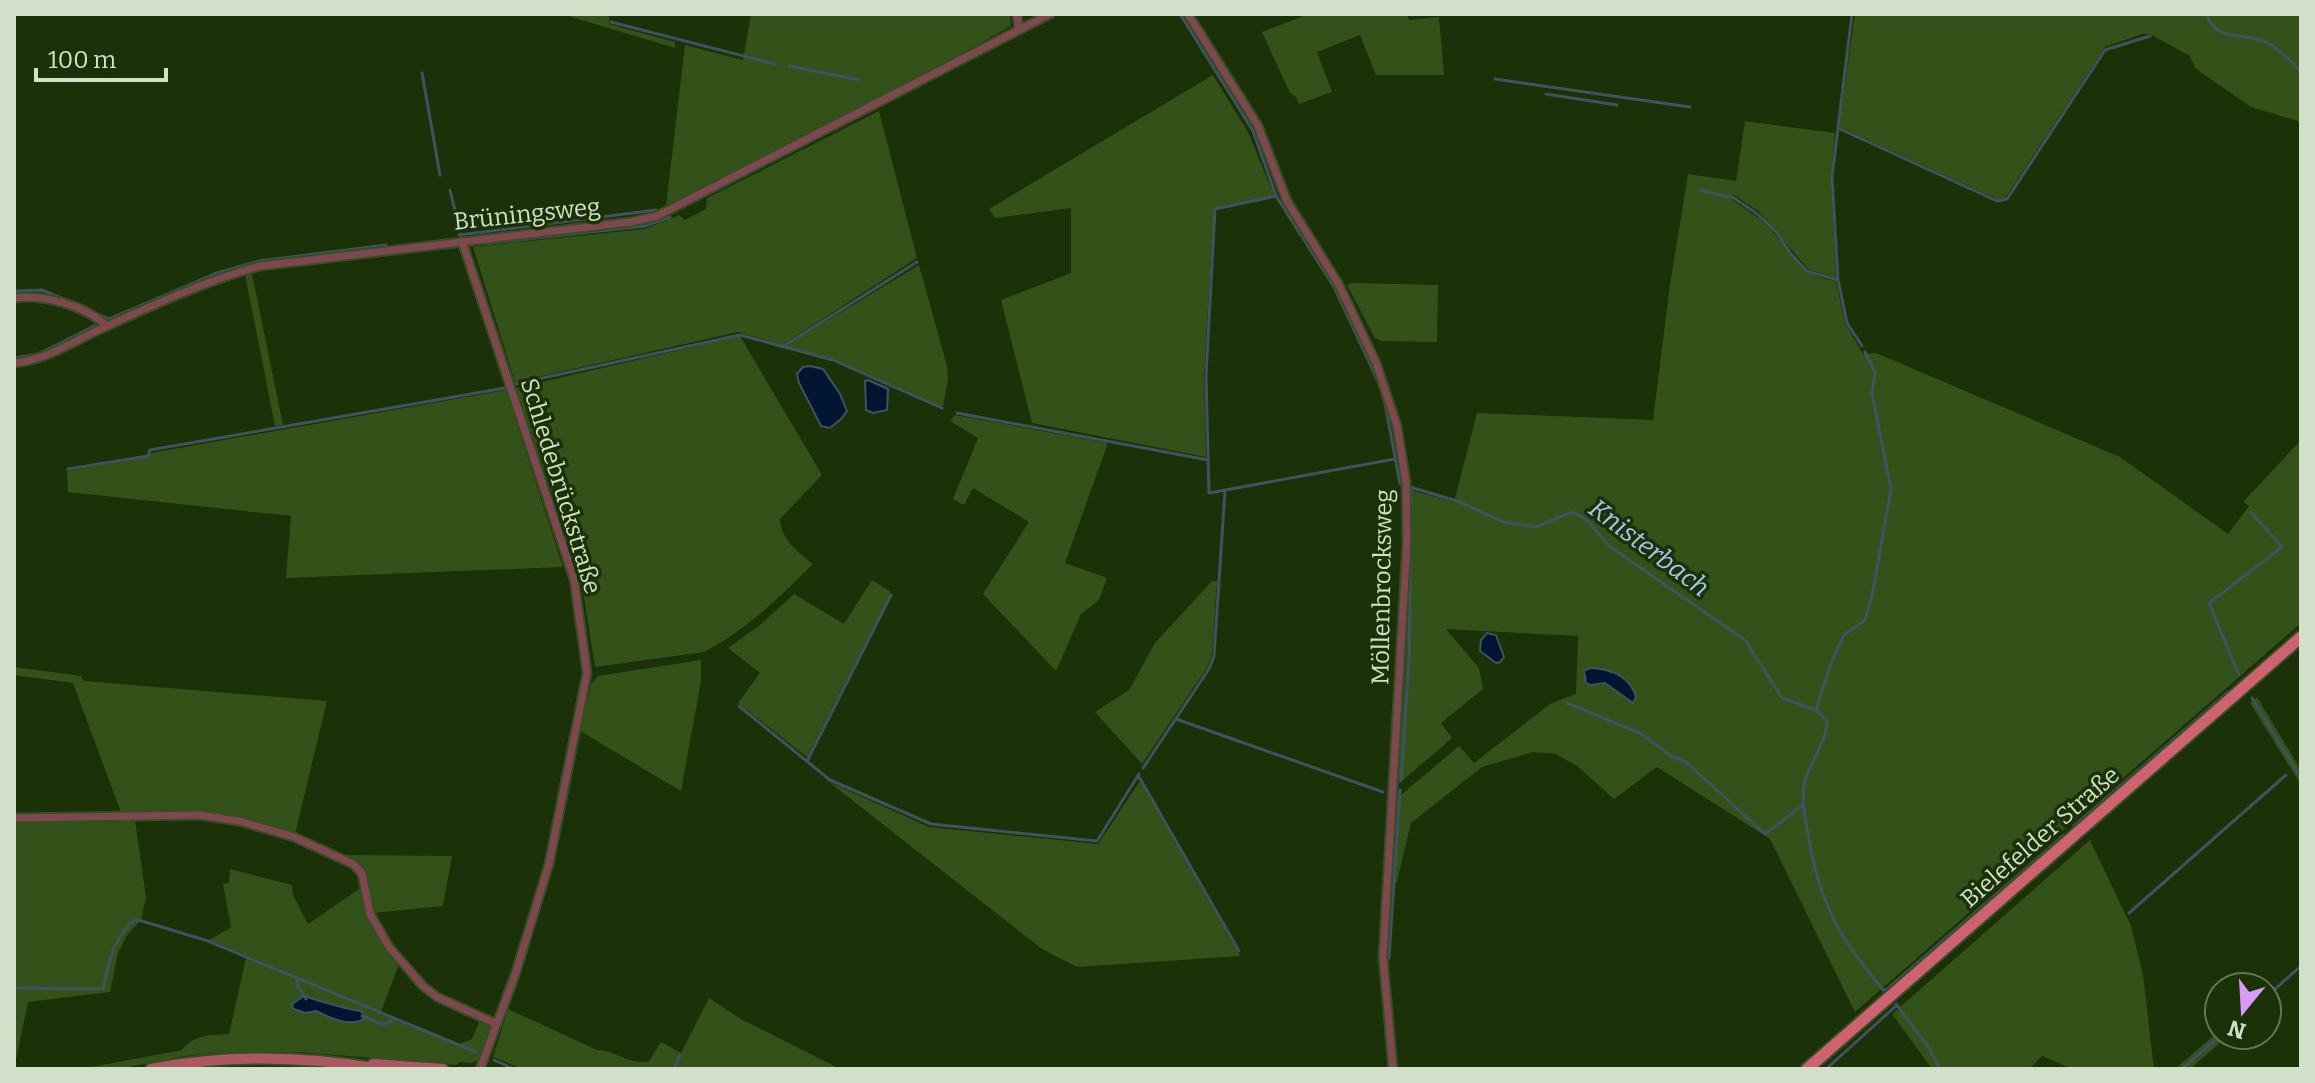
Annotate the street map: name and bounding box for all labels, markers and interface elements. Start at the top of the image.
scale bar [36,32,166,82]
text: 100 m [48,46,116,74]
street label: Brüningsweg [452,192,602,236]
street label: Schledebrückstraße [515,375,607,597]
street label: Möllenbrocksweg [1366,489,1398,685]
water label: Knisterbach [1583,493,1715,603]
street label: Bielefelder Straße [1955,761,2125,913]
north arrow [2203,971,2283,1051]
text: N [2225,1014,2249,1045]

